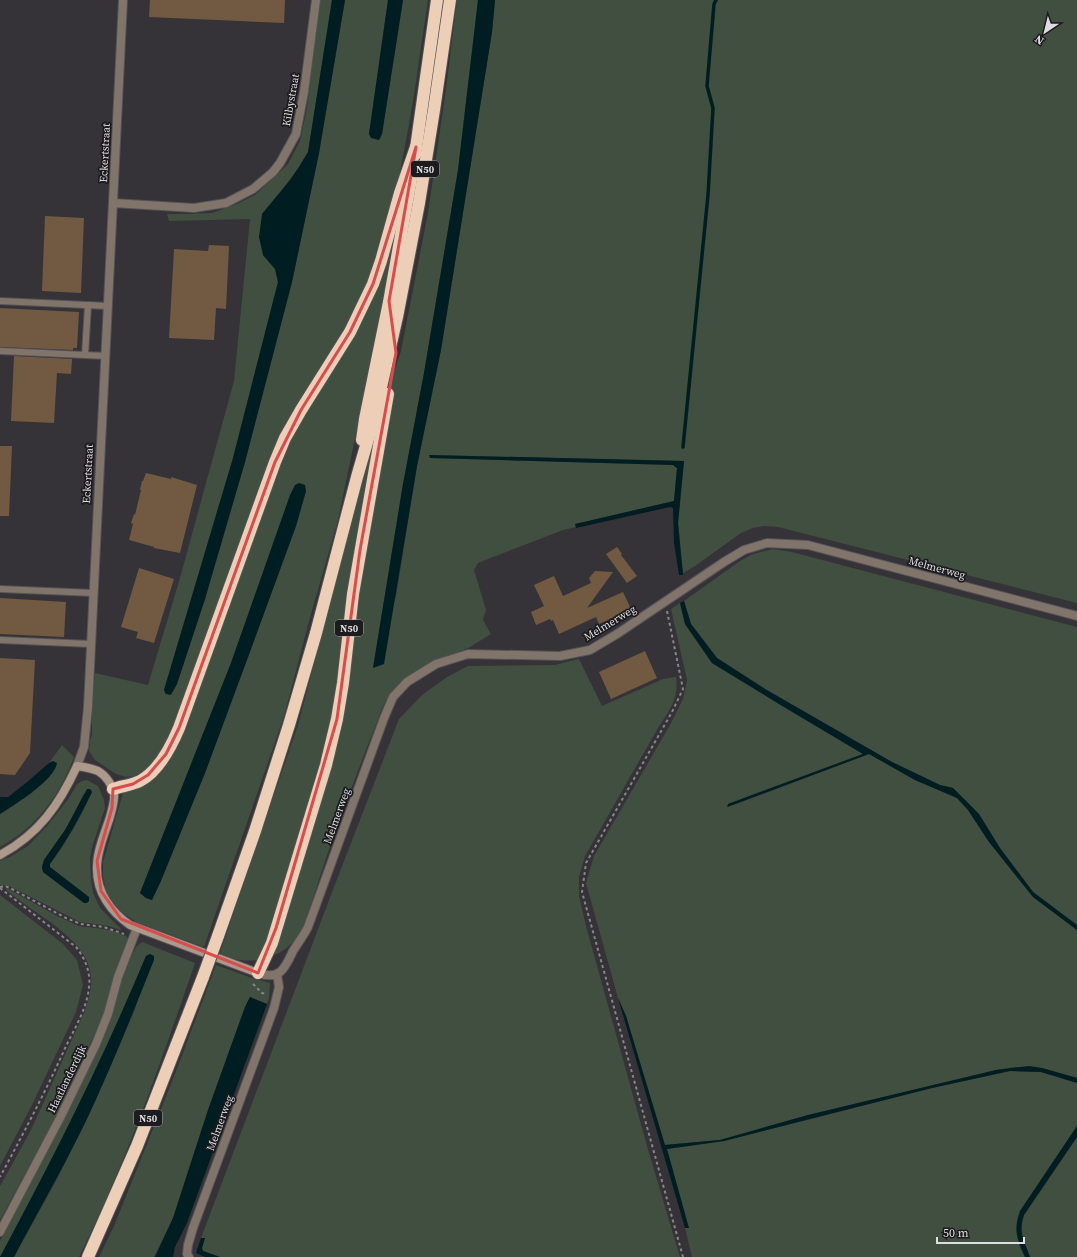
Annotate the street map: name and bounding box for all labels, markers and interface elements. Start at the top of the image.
north arrow [1025,12,1065,52]
text: N [1032,31,1047,48]
street label: Kilbystraat [279,72,303,128]
street label: Eckertstraat [96,123,114,183]
road number: N50 [411,161,439,177]
street label: Eckertstraat [79,444,97,504]
street label: Melmerweg [907,553,967,583]
street label: Melmerweg [581,601,639,644]
road number: N50 [335,620,363,636]
street label: Melmerweg [320,786,354,846]
street label: Haatlanderdijk [44,1042,90,1115]
street label: Melmerweg [203,1093,237,1153]
road number: N50 [134,1110,162,1126]
scale bar [937,1219,1024,1245]
text: 50 m [943,1225,969,1241]

